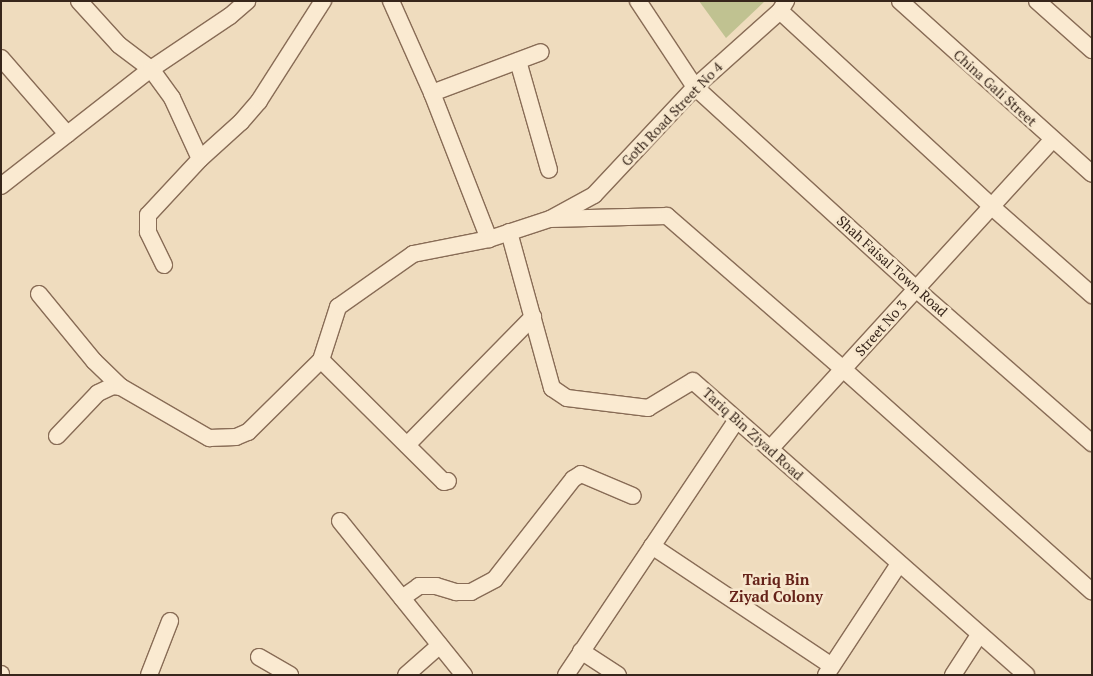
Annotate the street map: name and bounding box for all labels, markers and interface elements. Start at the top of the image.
street label: China Gali Street [950,46,1040,130]
street label: Goth Road Street No 4 [618,58,726,170]
street label: Shah Faisal Town Road [833,212,951,320]
street label: Street No 3 [851,297,911,359]
street label: Tariq Bin Ziyad Road [699,384,807,484]
district label: Tariq Bin Ziyad Colony [729,570,823,605]

